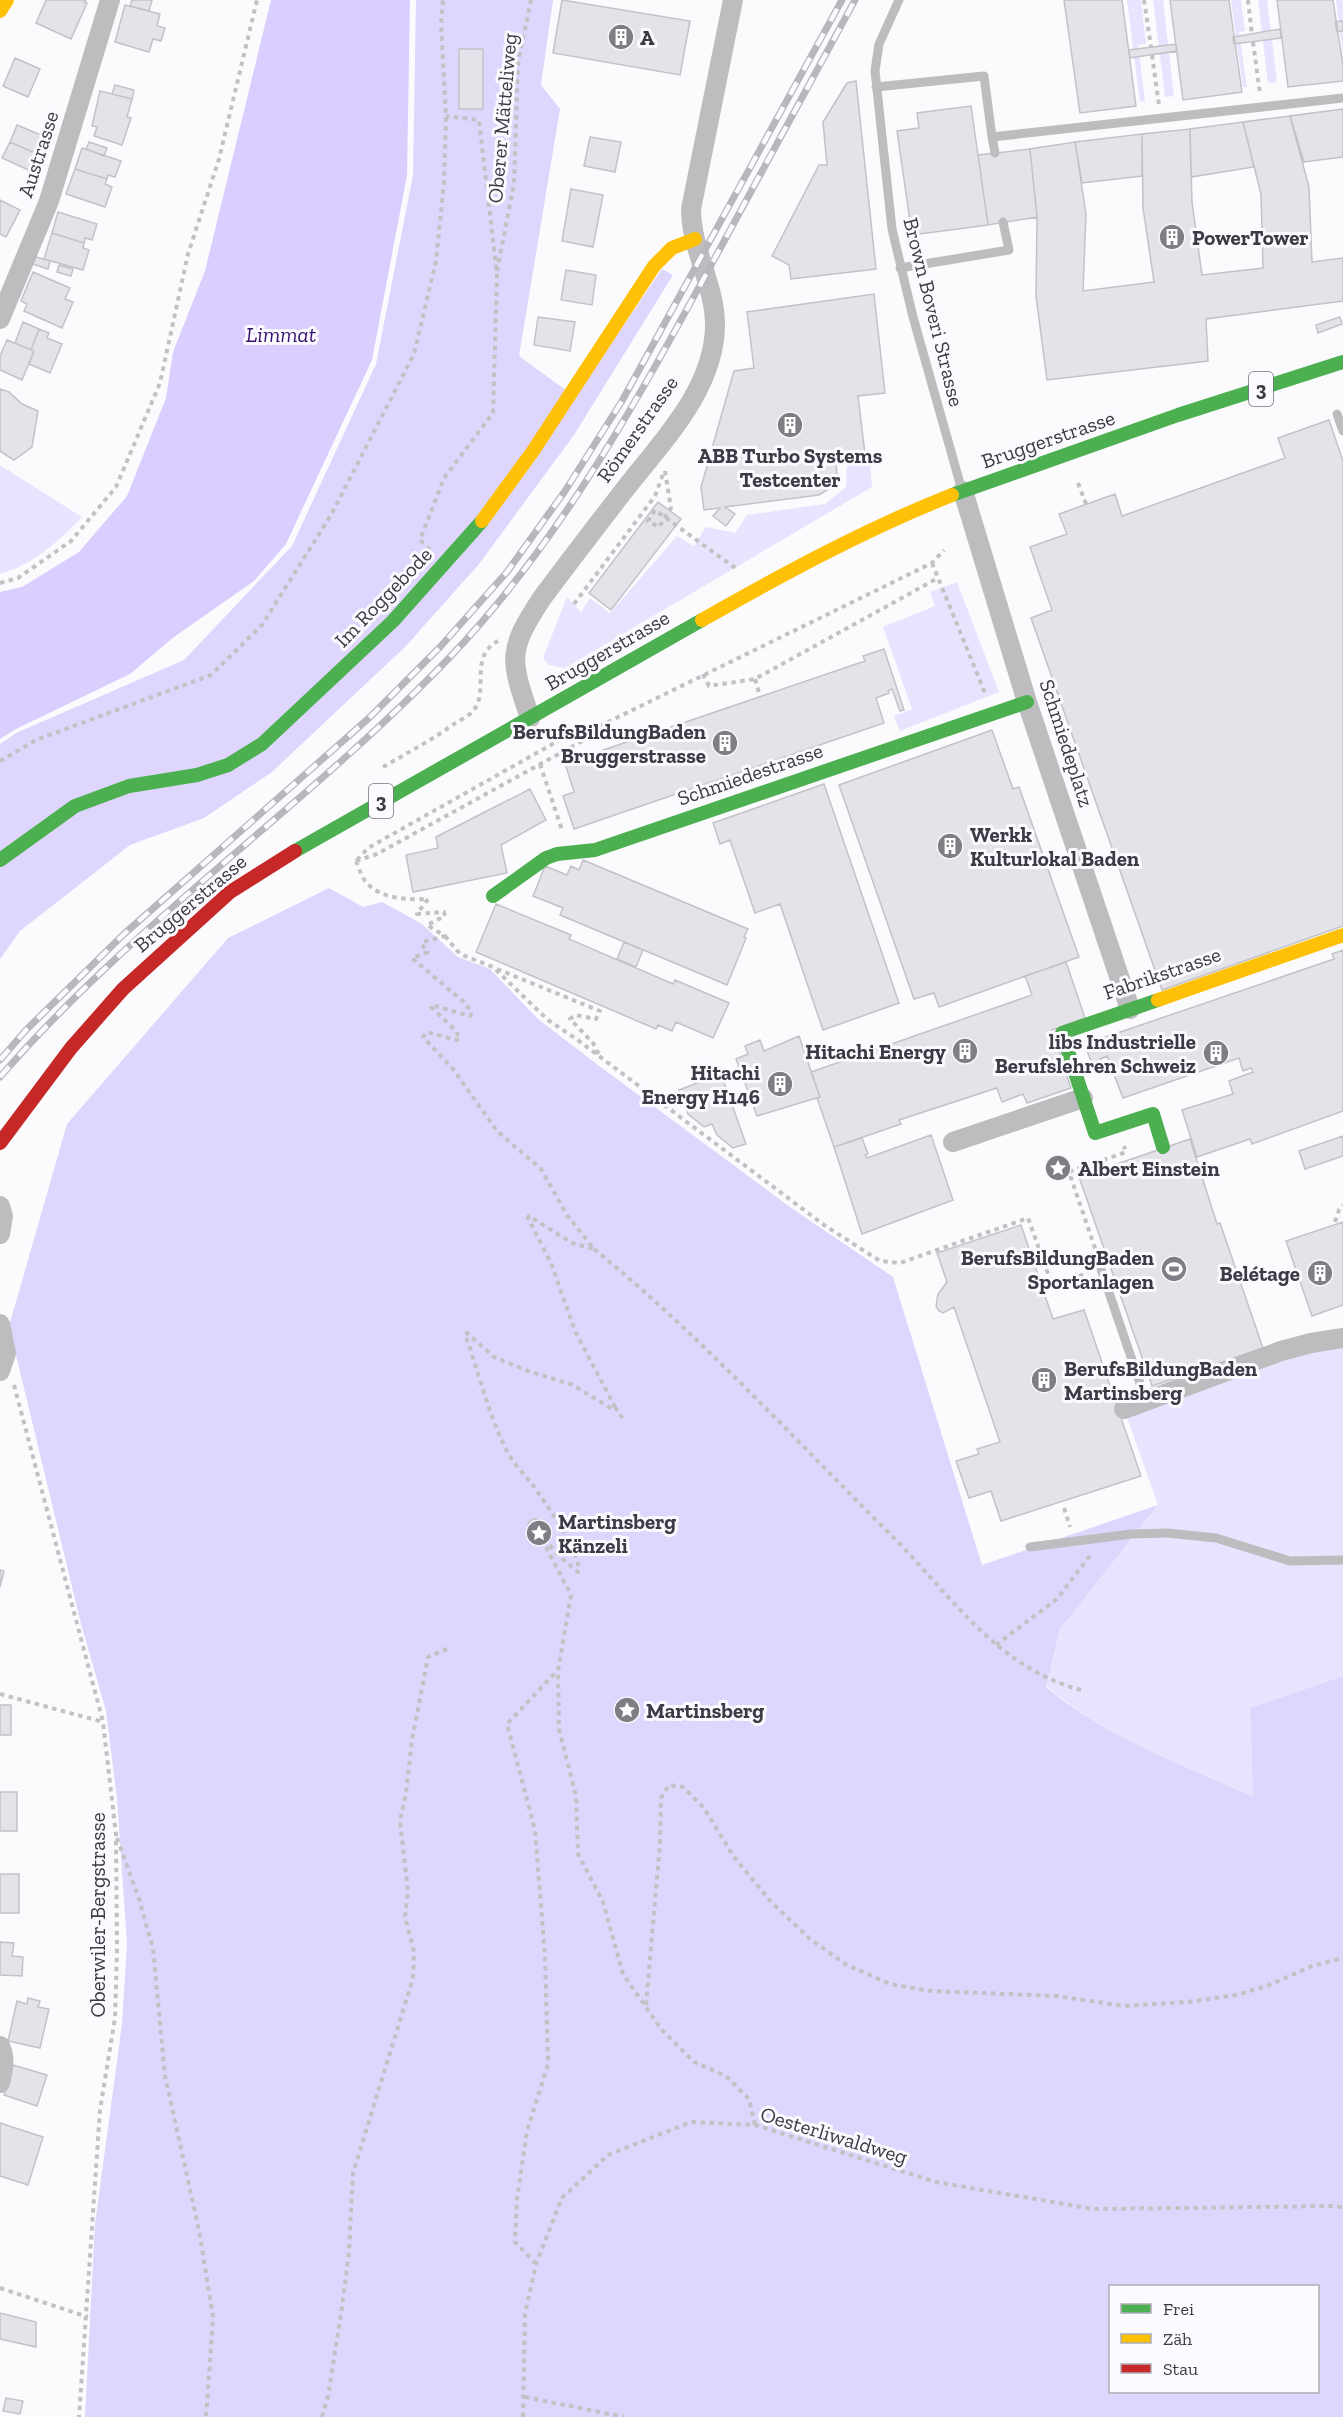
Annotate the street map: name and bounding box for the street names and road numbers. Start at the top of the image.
street label: Oberer Mätteliweg [482,31,522,204]
street label: Austrasse [12,108,64,200]
street label: Brown Boveri Strasse [898,215,970,409]
street label: Römerstrasse [591,371,683,487]
road number: 3 [1249,372,1273,406]
street label: Bruggerstrasse [978,404,1118,473]
street label: Im Roggebode [329,542,437,652]
street label: Bruggerstrasse [540,604,674,696]
street label: Schmiedeplatz [1035,676,1099,810]
street label: Schmiedestrasse [674,737,826,811]
road number: 3 [369,784,393,818]
street label: Bruggerstrasse [129,849,251,957]
street label: Fabrikstrasse [1100,941,1224,1005]
street label: Oberwiler-Bergstrasse [85,1812,110,2018]
street label: Oesterliwaldweg [757,2101,911,2169]

